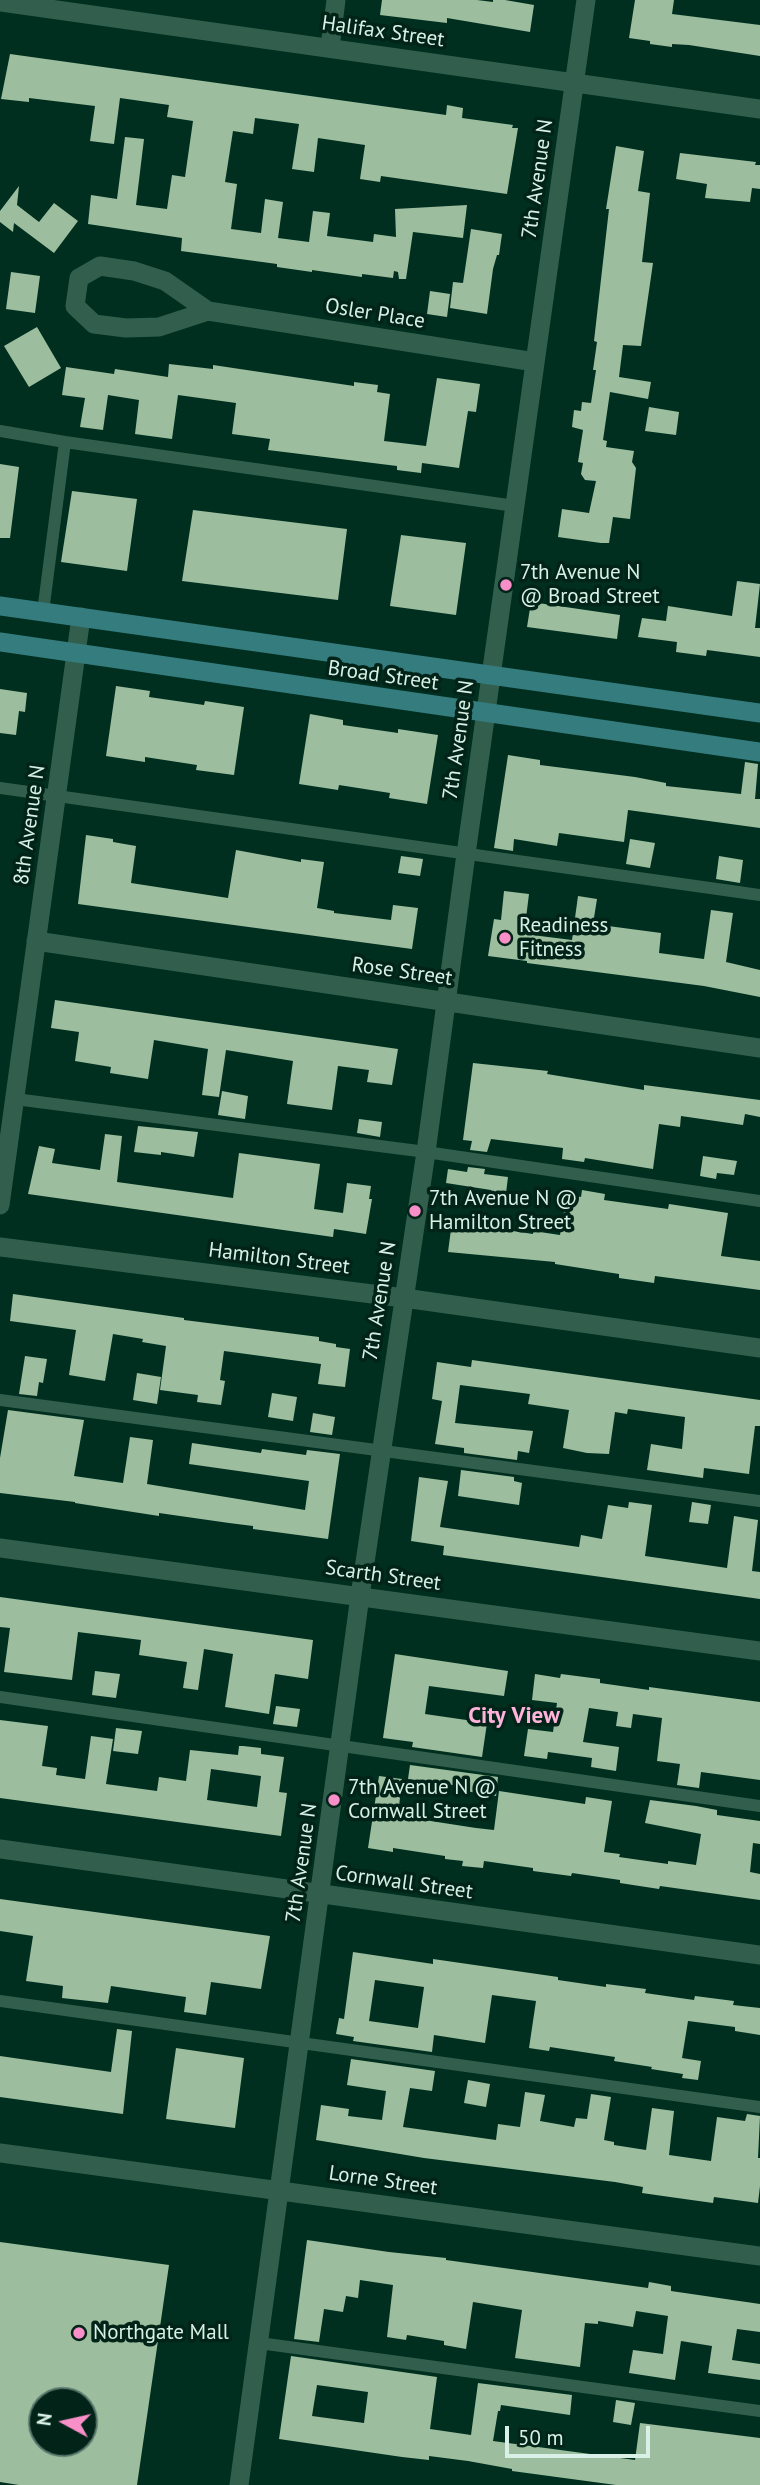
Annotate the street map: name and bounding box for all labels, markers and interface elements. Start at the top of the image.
street label: Halifax Street [320,11,446,53]
street label: 7th Avenue N [517,118,559,240]
street label: Osler Place [323,294,427,334]
place label: 7th Avenue N @ Broad Street [520,560,660,610]
marker: 7th Avenue N @ Broad Street [498,577,514,593]
street label: Broad Street [326,656,440,696]
street label: 7th Avenue N [438,679,480,801]
street label: 8th Avenue N [9,763,51,887]
place label: Readiness Fitness [519,913,608,963]
marker: Readiness Fitness [497,930,513,946]
street label: Rose Street [350,952,454,992]
place label: 7th Avenue N @ Hamilton Street [429,1186,577,1236]
marker: 7th Avenue N @ Hamilton Street [407,1203,423,1219]
street label: Hamilton Street [207,1238,351,1280]
street label: 7th Avenue N [358,1240,402,1362]
street label: Scarth Street [323,1555,443,1597]
district label: City View [468,1702,560,1730]
place label: 7th Avenue N @ Cornwall Street [348,1775,496,1825]
marker: 7th Avenue N @ Cornwall Street [326,1792,342,1808]
street label: 7th Avenue N [281,1802,323,1924]
street label: Cornwall Street [334,1861,474,1905]
street label: Lorne Street [327,2161,439,2201]
place label: Northgate Mall [93,2320,229,2346]
marker: Northgate Mall [71,2325,87,2341]
north arrow [28,2387,98,2457]
text: N [31,2412,57,2427]
scale bar [508,2412,653,2456]
text: 50 m [518,2424,564,2451]

